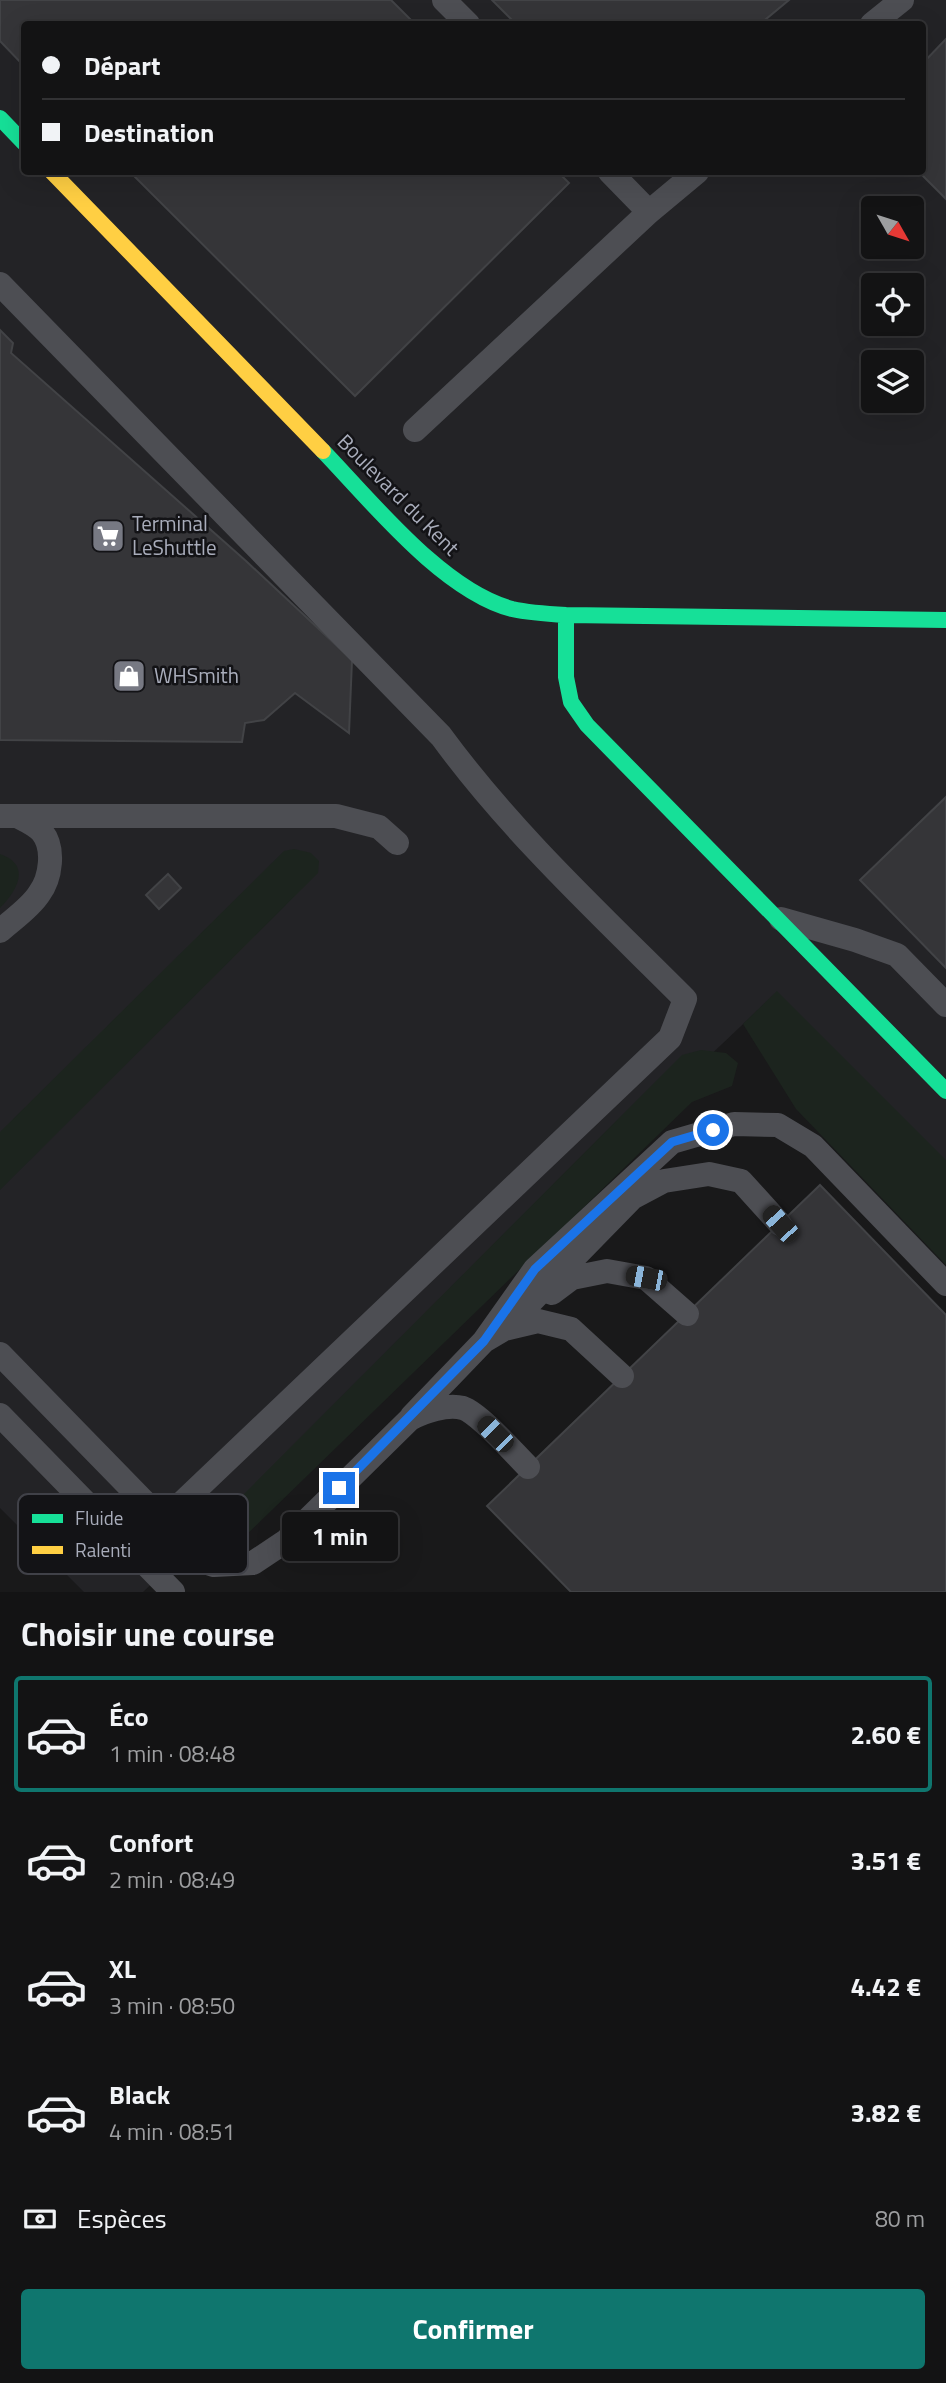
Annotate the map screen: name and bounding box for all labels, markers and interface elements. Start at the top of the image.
text: Départ [84,46,160,85]
text: Destination [84,113,214,152]
north arrow [861,196,924,259]
map controls [861,196,924,413]
button: locate [861,273,924,336]
button: layers [861,350,924,413]
street label: Boulevard du Kent [330,426,468,563]
place label: Terminal LeShuttle [132,507,216,563]
supermarket icon: Terminal LeShuttle [89,517,127,555]
shop icon: WHSmith [110,657,148,695]
place label: WHSmith [154,659,239,691]
route start [697,1114,729,1146]
car [759,1201,802,1247]
car [624,1264,669,1292]
car [473,1412,518,1456]
route end [323,1472,355,1504]
legend [18,1494,248,1574]
text: Fluide [75,1503,123,1532]
callout: 1 min [281,1512,397,1562]
text: 1 min [312,1519,368,1554]
text: Ralenti [75,1535,131,1564]
text: Choisir une course [21,1610,275,1658]
text: Éco [109,1697,149,1736]
icon: car [25,1703,88,1766]
text: 2.60 € [850,1715,921,1754]
text: 1 min · 08:48 [109,1736,235,1771]
text: Confort [109,1823,193,1862]
icon: car [25,1829,88,1892]
text: 3.51 € [850,1841,921,1880]
text: 2 min · 08:49 [109,1862,235,1897]
text: XL [109,1949,136,1988]
icon: car [25,1955,88,2018]
text: 4.42 € [850,1967,921,2006]
text: 3 min · 08:50 [109,1988,235,2023]
text: Black [109,2075,170,2114]
icon: car [25,2081,88,2144]
text: 3.82 € [850,2093,921,2132]
text: 4 min · 08:51 [109,2114,235,2149]
text: Espèces [77,2199,167,2238]
icon: cash [21,2200,59,2238]
text: 80 m [875,2201,925,2236]
button: Confirmer [21,2289,925,2369]

